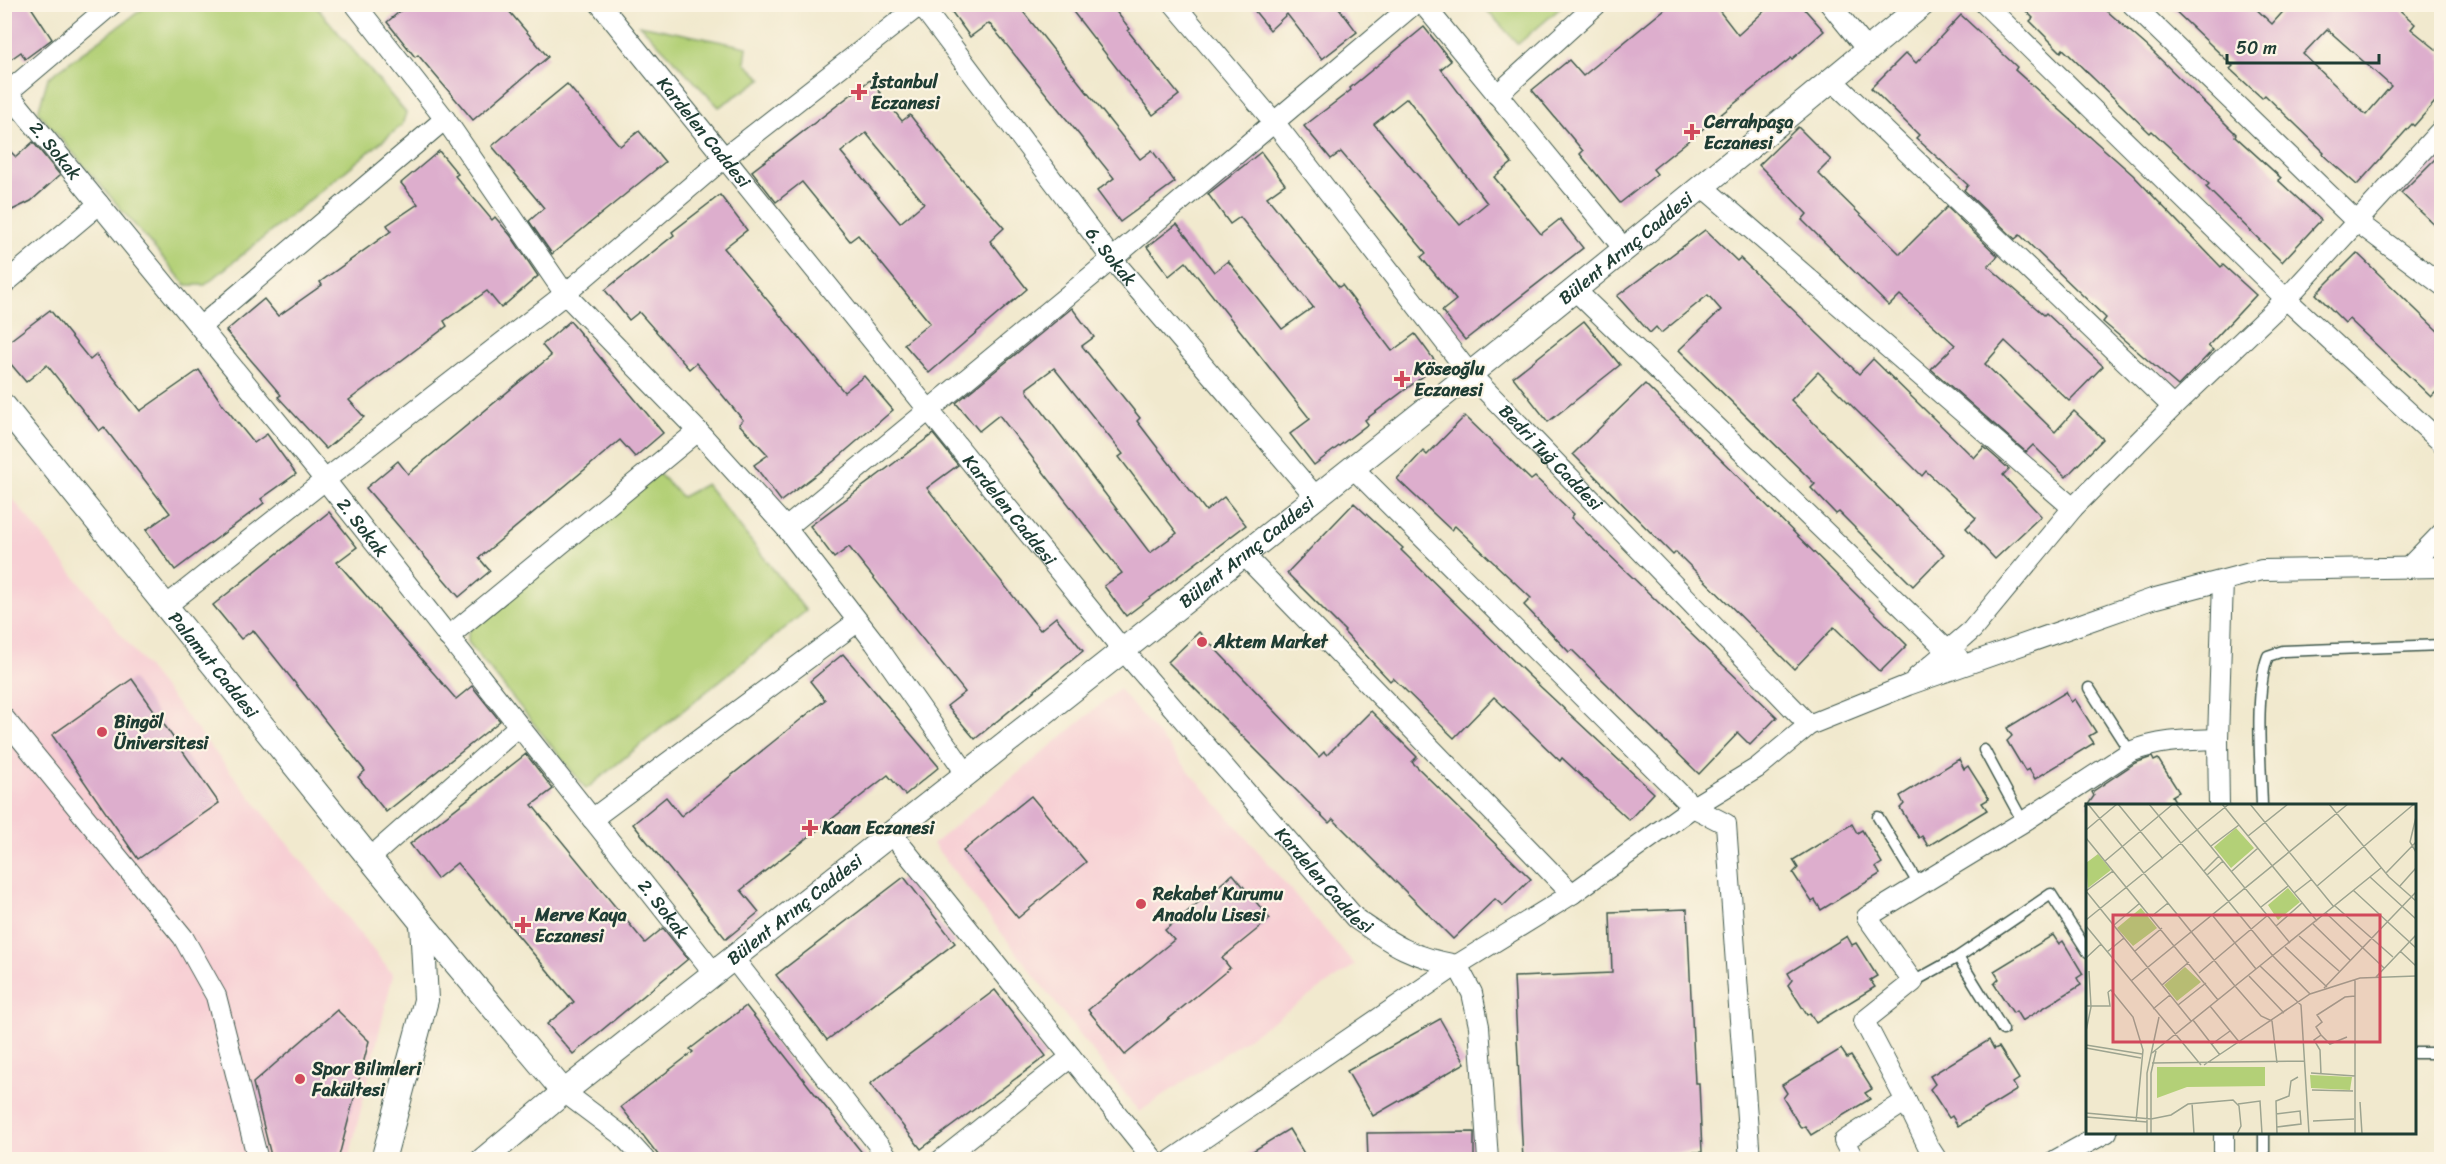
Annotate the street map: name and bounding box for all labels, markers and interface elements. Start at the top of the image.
scale bar [2227,27,2378,65]
text: 50 m [2236,32,2277,64]
place label: İstanbul Eczanesi [870,66,941,119]
street label: Kardelen Caddesi [649,69,760,196]
marker: İstanbul Eczanesi [852,85,866,99]
place label: Cerrahpaşa Eczanesi [1703,106,1794,159]
street label: 2. Sokak [21,114,90,188]
marker: Cerrahpaşa Eczanesi [1685,125,1699,139]
street label: Bülent Arınç Caddesi [1551,183,1701,313]
street label: 6. Sokak [1077,220,1145,294]
place label: Köseoğlu Eczanesi [1413,353,1485,406]
marker: Köseoğlu Eczanesi [1395,372,1409,386]
street label: Bedri Tuğ Caddesi [1491,396,1611,519]
street label: Kardelen Caddesi [954,447,1065,574]
street label: Bülent Arınç Caddesi [1172,487,1323,617]
street label: 2. Sokak [328,490,397,565]
street label: Palamut Caddesi [160,604,267,727]
place label: Aktem Market [1213,626,1329,658]
marker: Aktem Market [1195,635,1209,649]
place label: Bingöl Üniversitesi [114,706,209,759]
marker: Bingöl Üniversitesi [95,725,109,739]
inset map [2086,804,2416,1134]
place label: Kaan Eczanesi [821,812,935,844]
street label: Kardelen Caddesi [1267,819,1381,943]
marker: Kaan Eczanesi [803,821,817,835]
street label: Bülent Arınç Caddesi [720,845,871,974]
street label: 2. Sokak [629,872,698,946]
place label: Rekabet Kurumu Anadolu Lisesi [1152,878,1283,931]
marker: Rekabet Kurumu Anadolu Lisesi [1134,897,1148,911]
place label: Merve Kaya Eczanesi [534,899,627,952]
marker: Merve Kaya Eczanesi [516,918,530,932]
place label: Spor Bilimleri Fakültesi [311,1053,422,1106]
marker: Spor Bilimleri Fakültesi [293,1072,307,1086]

